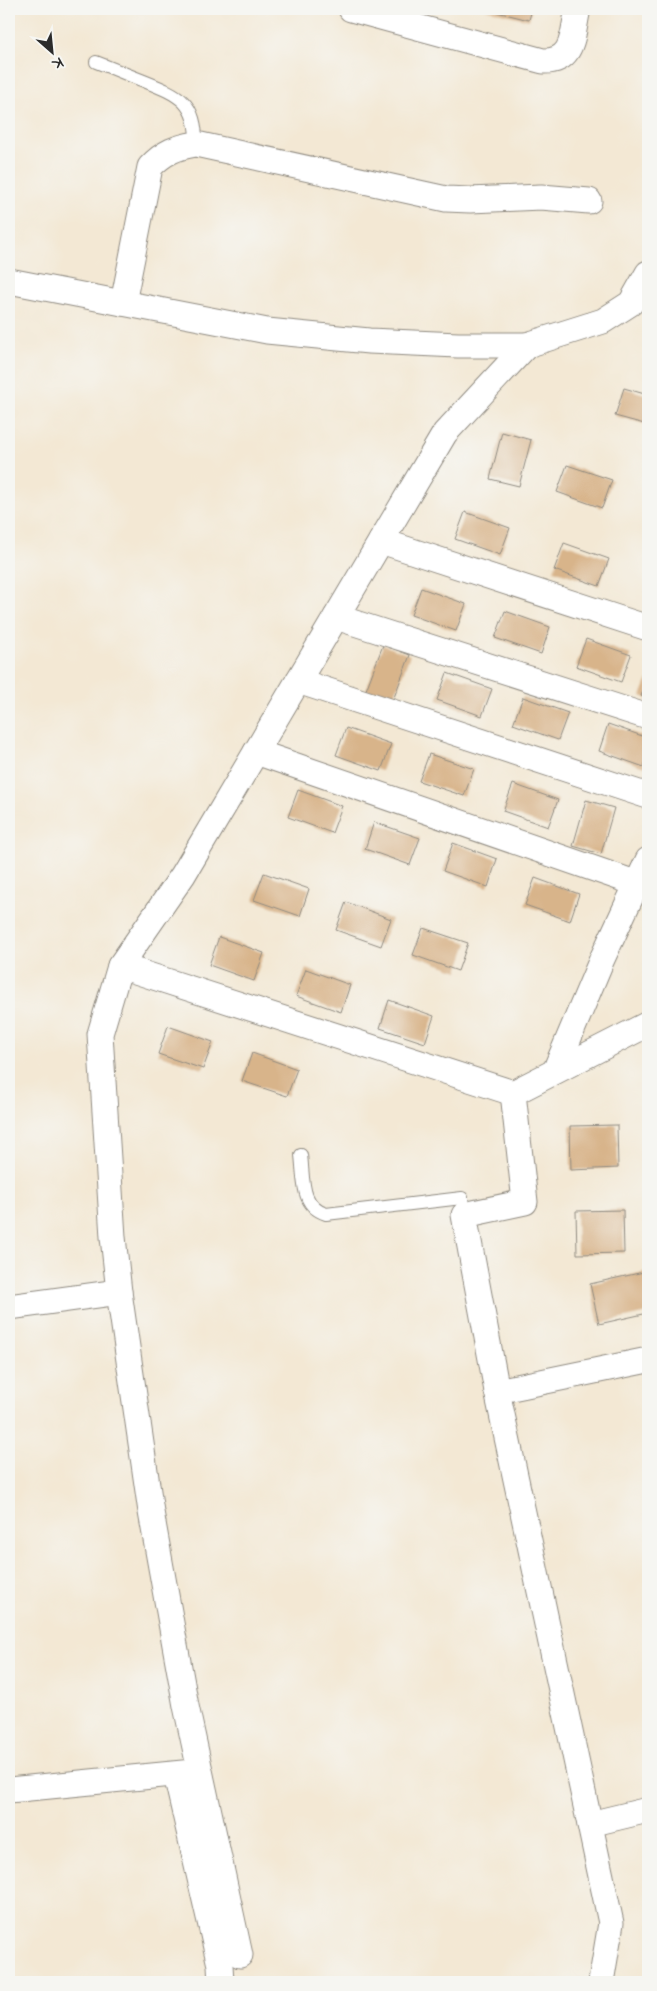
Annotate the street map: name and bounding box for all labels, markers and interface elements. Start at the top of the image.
north arrow [28,28,78,78]
text: K [48,52,66,73]

